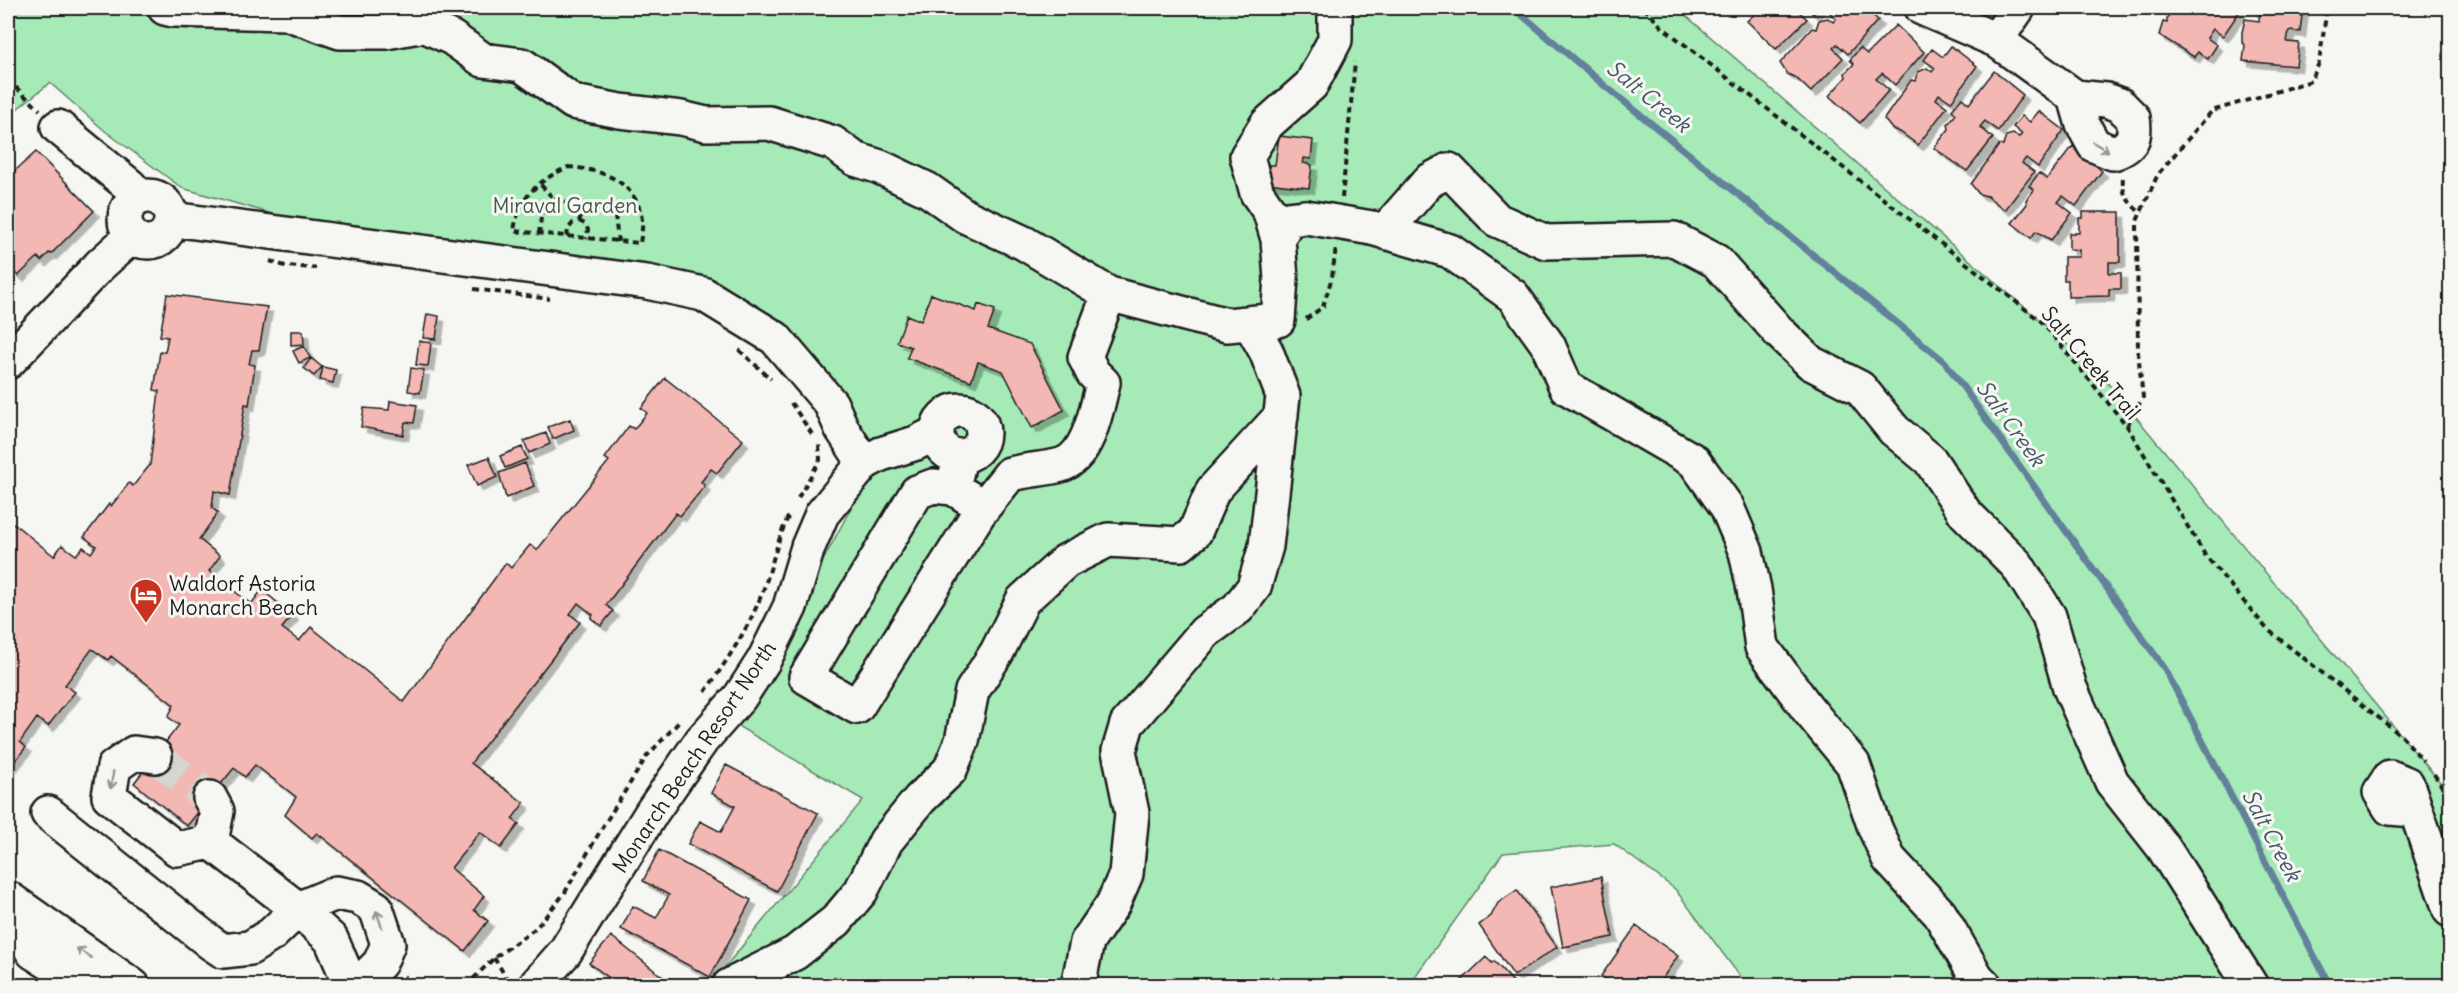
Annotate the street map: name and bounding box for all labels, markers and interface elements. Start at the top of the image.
water label: Salt Creek [1601,54,1698,139]
one-way arrow [2092,141,2109,153]
park label: Miraval Garden [493,192,637,219]
street label: Salt Creek Trail [2036,301,2146,425]
water label: Salt Creek [1970,374,2053,473]
place label: Waldorf Astoria Monarch Beach [169,570,318,621]
hotel icon: Waldorf Astoria Monarch Beach [128,577,164,624]
street label: Monarch Beach Resort North [606,636,782,878]
one-way arrow [106,770,117,789]
water label: Salt Creek [2236,784,2309,887]
one-way arrow [373,910,384,929]
one-way arrow [77,947,93,959]

